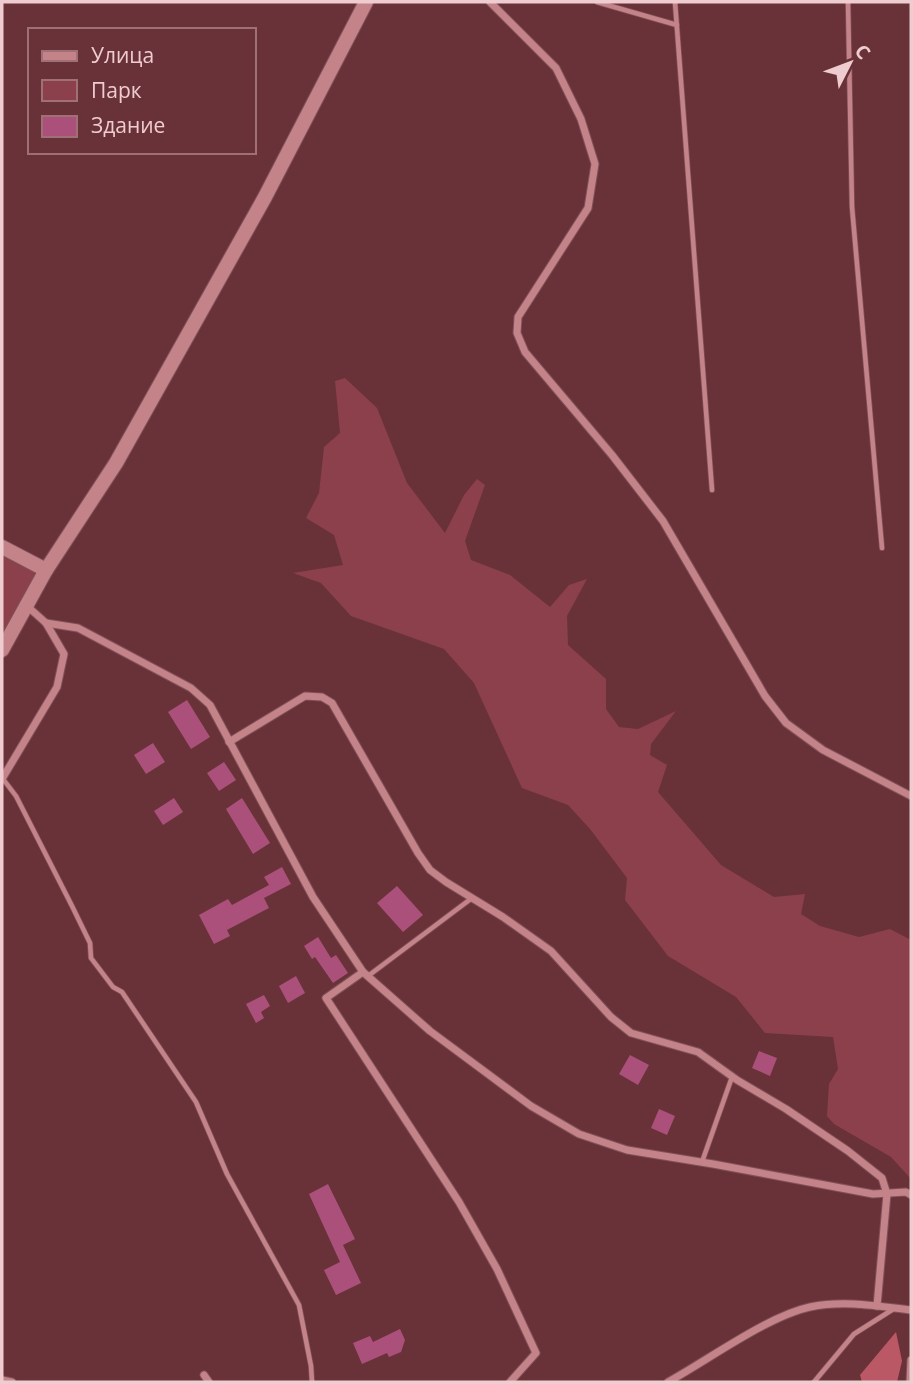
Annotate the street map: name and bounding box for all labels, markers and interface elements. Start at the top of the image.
legend [28,28,256,154]
north arrow [815,28,885,98]
text: С [849,38,876,65]
text: Улица [91,41,154,69]
text: Парк [91,76,142,104]
text: Здание [91,111,165,139]

